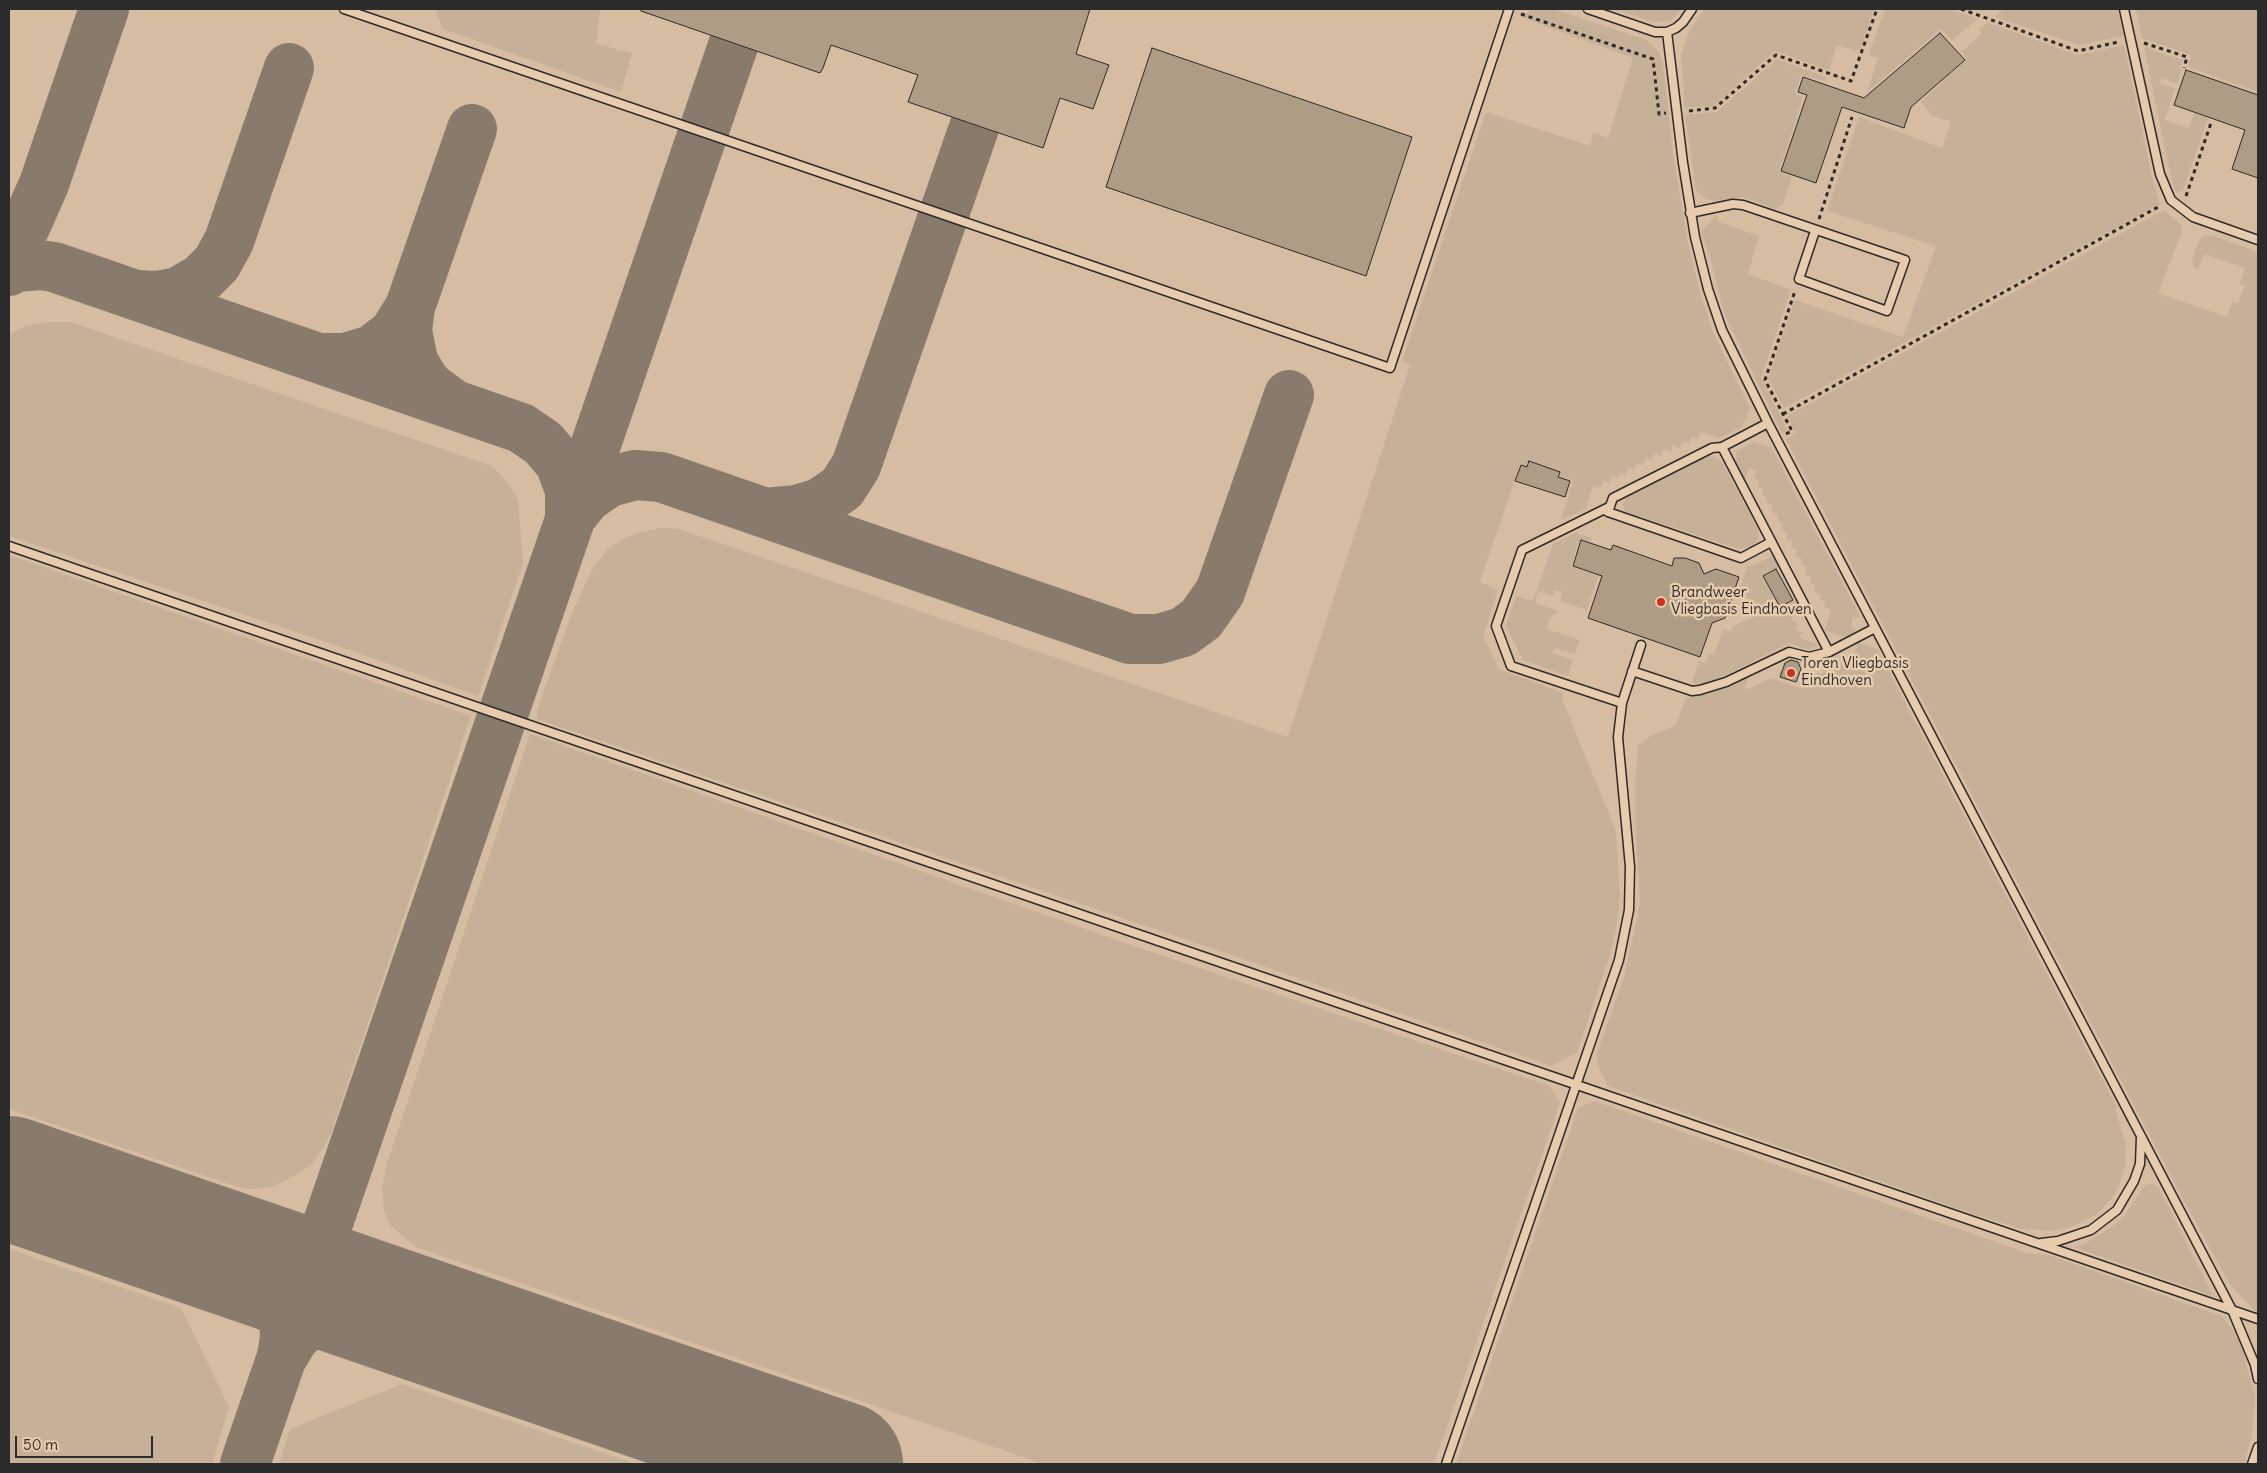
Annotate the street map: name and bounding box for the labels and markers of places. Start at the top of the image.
place label: Brandweer Vliegbasis Eindhoven [1671,584,1812,619]
marker: Brandweer Vliegbasis Eindhoven [1655,596,1667,608]
place label: Toren Vliegbasis Eindhoven [1801,655,1909,690]
marker: Toren Vliegbasis Eindhoven [1785,667,1797,679]

